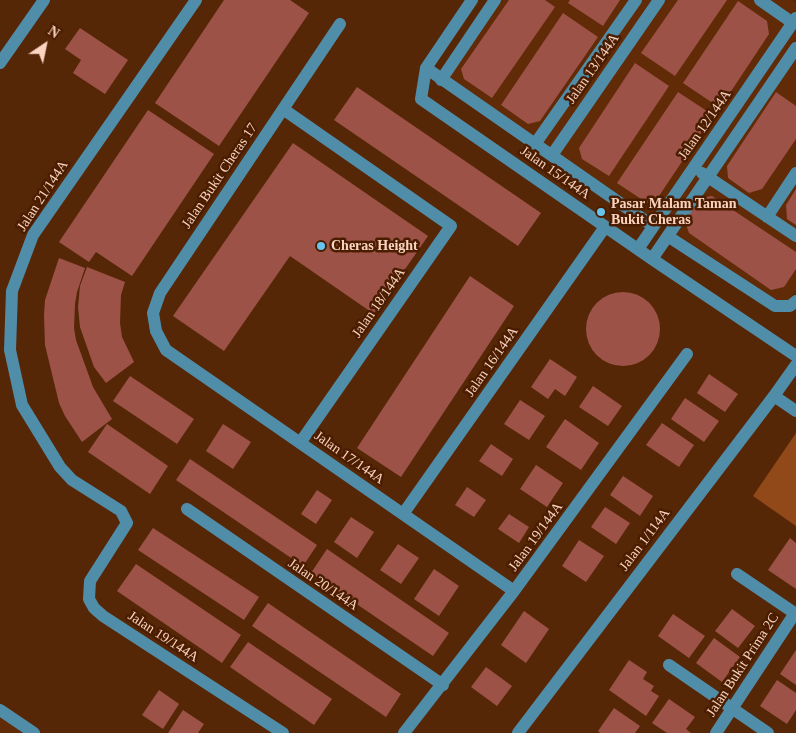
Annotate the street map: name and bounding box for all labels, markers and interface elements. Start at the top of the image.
north arrow [20,20,70,70]
text: N [45,23,62,41]
street label: Jalan 13/144A [563,31,623,107]
street label: Jalan 12/144A [675,87,735,163]
street label: Jalan Bukit Cheras 17 [179,120,261,232]
street label: Jalan 15/144A [517,143,593,203]
street label: Jalan 21/144A [14,157,72,235]
place label: Pasar Malam Taman Bukit Cheras [611,196,736,228]
marker: Pasar Malam Taman Bukit Cheras [595,206,607,218]
place label: Cheras Height [331,238,418,254]
marker: Cheras Height [315,240,327,252]
street label: Jalan 18/144A [349,265,409,341]
street label: Jalan 16/144A [462,324,522,400]
street label: Jalan 17/144A [311,428,387,488]
street label: Jalan 19/144A [505,499,567,575]
street label: Jalan 1/114A [616,505,674,575]
street label: Jalan 20/144A [285,555,361,615]
street label: Jalan 19/144A [124,608,202,666]
street label: Jalan Bukit Prima 2C [703,610,783,720]

